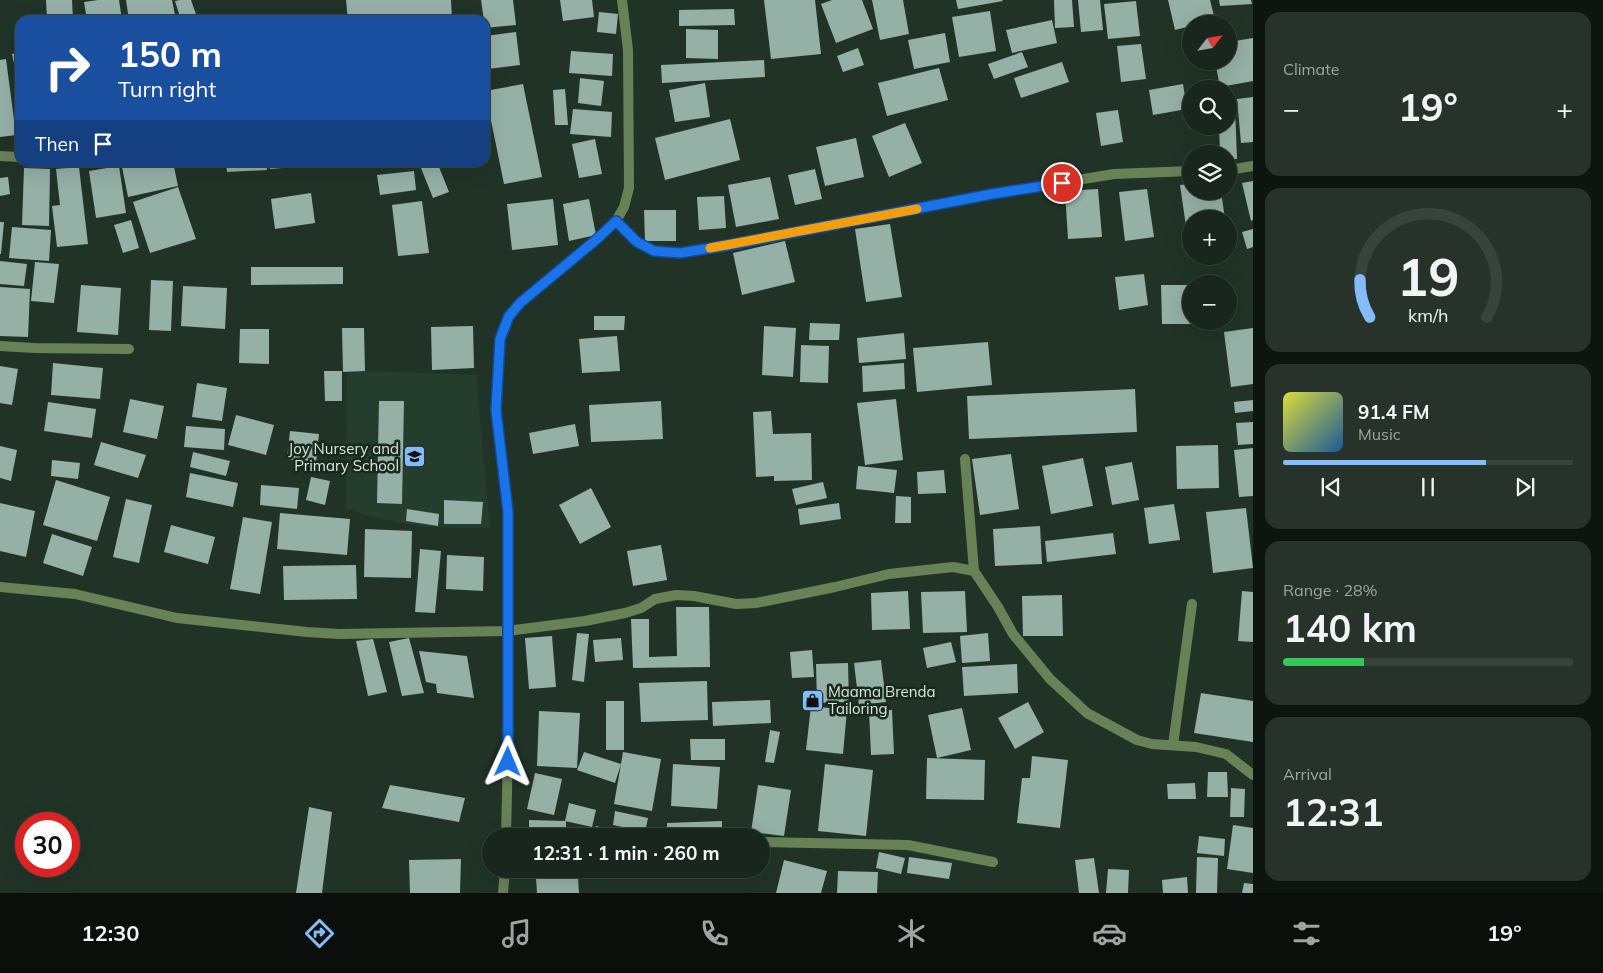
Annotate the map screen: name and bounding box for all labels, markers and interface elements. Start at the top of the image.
north arrow [1182,15,1238,70]
map controls [1182,15,1237,330]
text: 150 m [118,32,222,76]
icon: right [35,35,100,100]
text: Climate [1283,59,1339,79]
text: Turn right [118,75,216,103]
button: search [1182,80,1237,135]
text: 19° [1398,83,1458,131]
text: − [1283,91,1300,126]
text: + [1556,91,1573,126]
icon: arrive [89,130,117,158]
text: Then [35,132,79,156]
button: layers [1182,145,1237,200]
pin [1041,162,1083,204]
icon: arrive [1048,169,1076,197]
button: + [1182,210,1237,265]
text: 19 [1397,244,1459,309]
button: − [1182,275,1237,330]
text: km/h [1408,304,1448,326]
text: 91.4 FM [1358,400,1430,424]
text: Music [1358,424,1401,444]
place label: Joy Nursery and Primary School [288,439,399,475]
school or university icon: Joy Nursery and Primary School [403,445,427,469]
icon: previous [1317,473,1345,501]
icon: pause [1414,473,1442,501]
icon: next [1511,473,1539,501]
text: Range · 28% [1283,580,1378,600]
text: 140 km [1283,604,1417,652]
place label: Maama Brenda Tailoring [828,682,935,718]
shop icon: Maama Brenda Tailoring [800,688,824,712]
position arrow [481,735,533,787]
text: Arrival [1283,764,1332,784]
text: 12:31 [1283,788,1384,836]
speed limit sign: 30 [15,812,80,877]
text: 12:31 · 1 min · 260 m [532,841,720,865]
icon: directions [302,916,337,951]
icon: music [499,916,534,951]
icon: phone [697,916,732,951]
icon: climate [894,916,929,951]
icon: car [1092,916,1127,951]
icon: filters [1289,916,1324,951]
text: 12:30 [81,919,140,947]
text: 19° [1487,919,1522,947]

